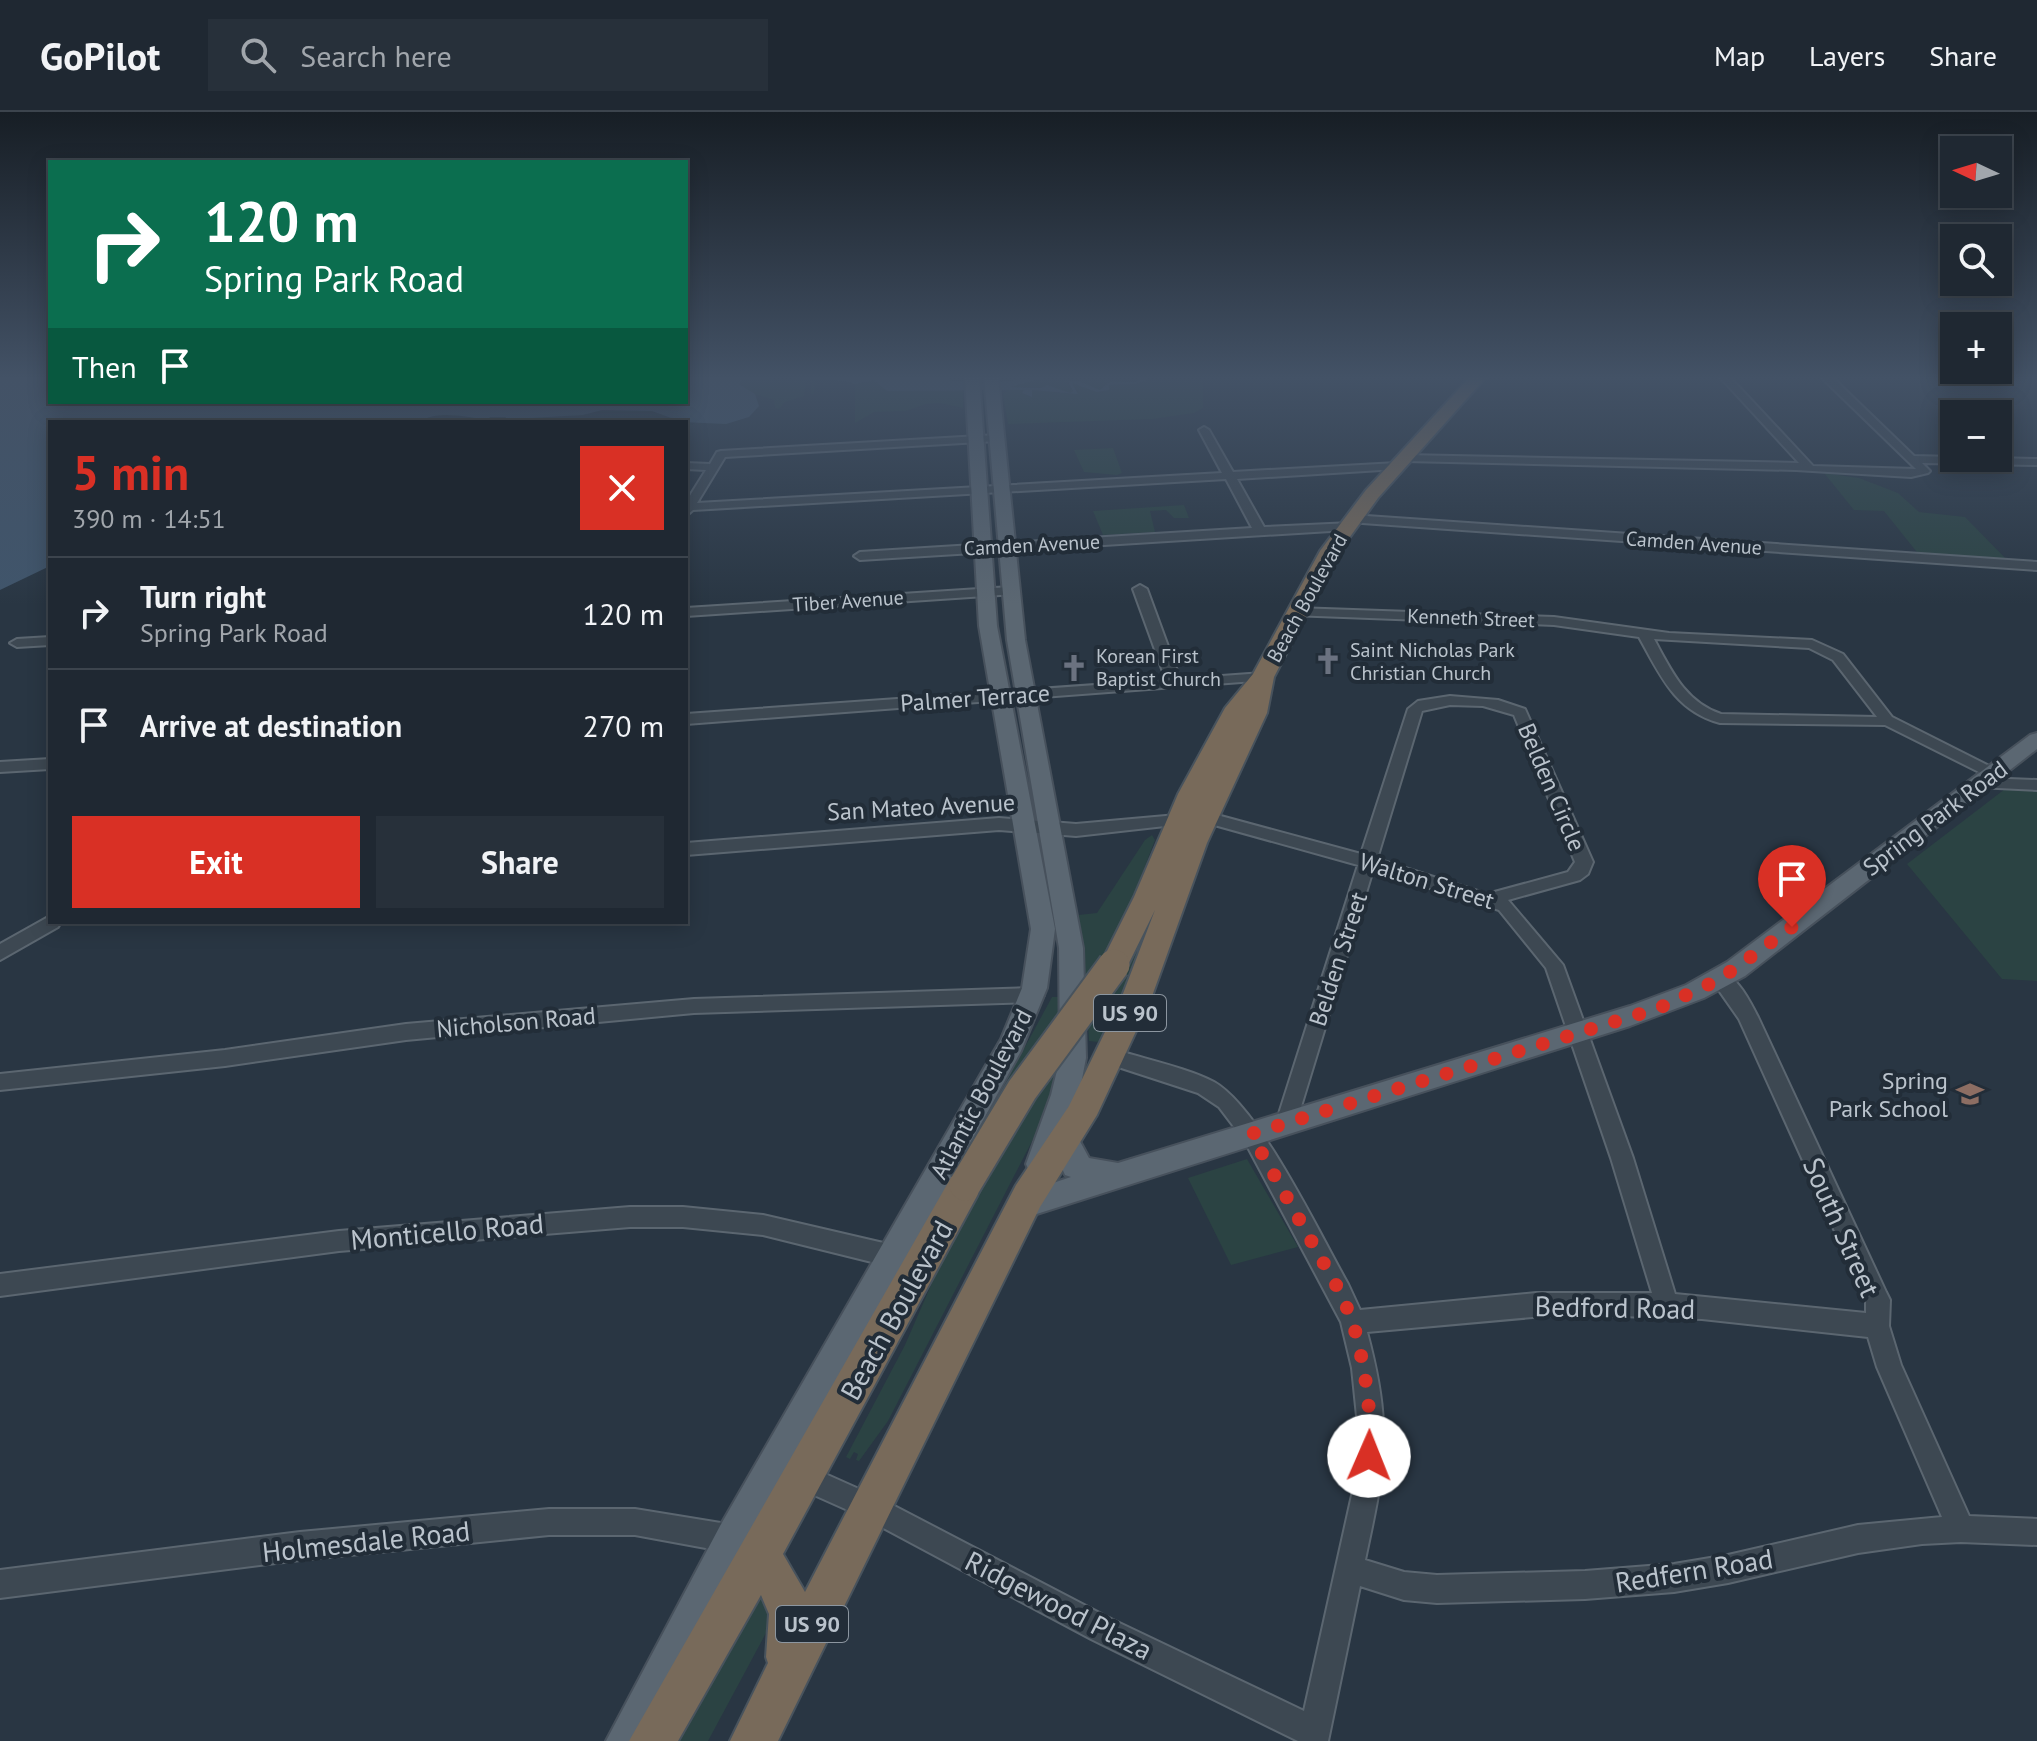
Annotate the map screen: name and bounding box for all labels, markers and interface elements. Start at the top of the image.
search box [208,19,768,91]
text: GoPilot [40,31,160,80]
icon: search [236,33,280,77]
text: Search here [300,36,452,75]
text: Map [1714,37,1765,74]
text: Layers [1809,37,1885,74]
text: Share [1929,37,1997,74]
north arrow [1940,136,2012,208]
map controls [1940,136,2012,472]
text: 120 m [204,185,359,257]
icon: right [72,192,176,296]
button: search [1940,224,2012,296]
text: Spring Park Road [204,255,464,302]
button: + [1940,312,2012,384]
icon: arrive [153,344,197,388]
text: Then [72,347,137,386]
button: − [1940,400,2012,472]
text: 5 min [72,441,189,503]
button: close [580,446,664,530]
text: 390 m · 14:51 [72,502,226,535]
street label: Camden Avenue [1625,525,1763,561]
street label: Camden Avenue [963,528,1101,562]
street label: Beach Boulevard [1261,529,1353,667]
text: Turn right [140,577,266,616]
street label: Tiber Avenue [792,584,904,618]
icon: right [72,591,116,635]
text: 120 m [583,594,664,633]
street label: Kenneth Street [1407,603,1535,633]
text: Spring Park Road [140,616,328,649]
place label: Saint Nicholas Park Christian Church [1350,637,1515,686]
place label: Korean First Baptist Church [1096,643,1221,692]
church icon: Saint Nicholas Park Christian Church [1313,646,1343,676]
church icon: Korean First Baptist Church [1059,653,1089,683]
street label: Palmer Terrace [899,677,1051,719]
icon: arrive [72,703,116,747]
text: Arrive at destination [140,706,402,745]
text: 270 m [583,706,664,745]
street label: Belden Circle [1511,718,1593,856]
street label: Spring Park Road [1856,753,2014,883]
street label: San Mateo Avenue [826,787,1016,827]
button: Exit [72,816,360,908]
button: Share [376,816,664,908]
pin [1758,845,1826,927]
street label: Walton Street [1356,846,1498,916]
icon: arrive [1770,857,1814,901]
street label: Belden Street [1302,888,1374,1030]
road number: US 90 [1094,995,1166,1031]
street label: Nicholson Road [435,1000,597,1044]
street label: Atlantic Boulevard [923,1004,1039,1184]
place label: Spring Park School [1829,1065,1948,1124]
school or university icon: Spring Park School [1955,1079,1985,1109]
street label: South Street [1795,1152,1889,1303]
street label: Monticello Road [349,1204,545,1258]
street label: Beach Boulevard [831,1214,961,1406]
street label: Bedford Road [1534,1287,1696,1327]
position arrow [1327,1414,1411,1498]
street label: Holmesdale Road [260,1512,472,1570]
street label: Redfern Road [1613,1539,1775,1601]
street label: Ridgewood Plaza [959,1542,1159,1668]
road number: US 90 [776,1606,848,1642]

